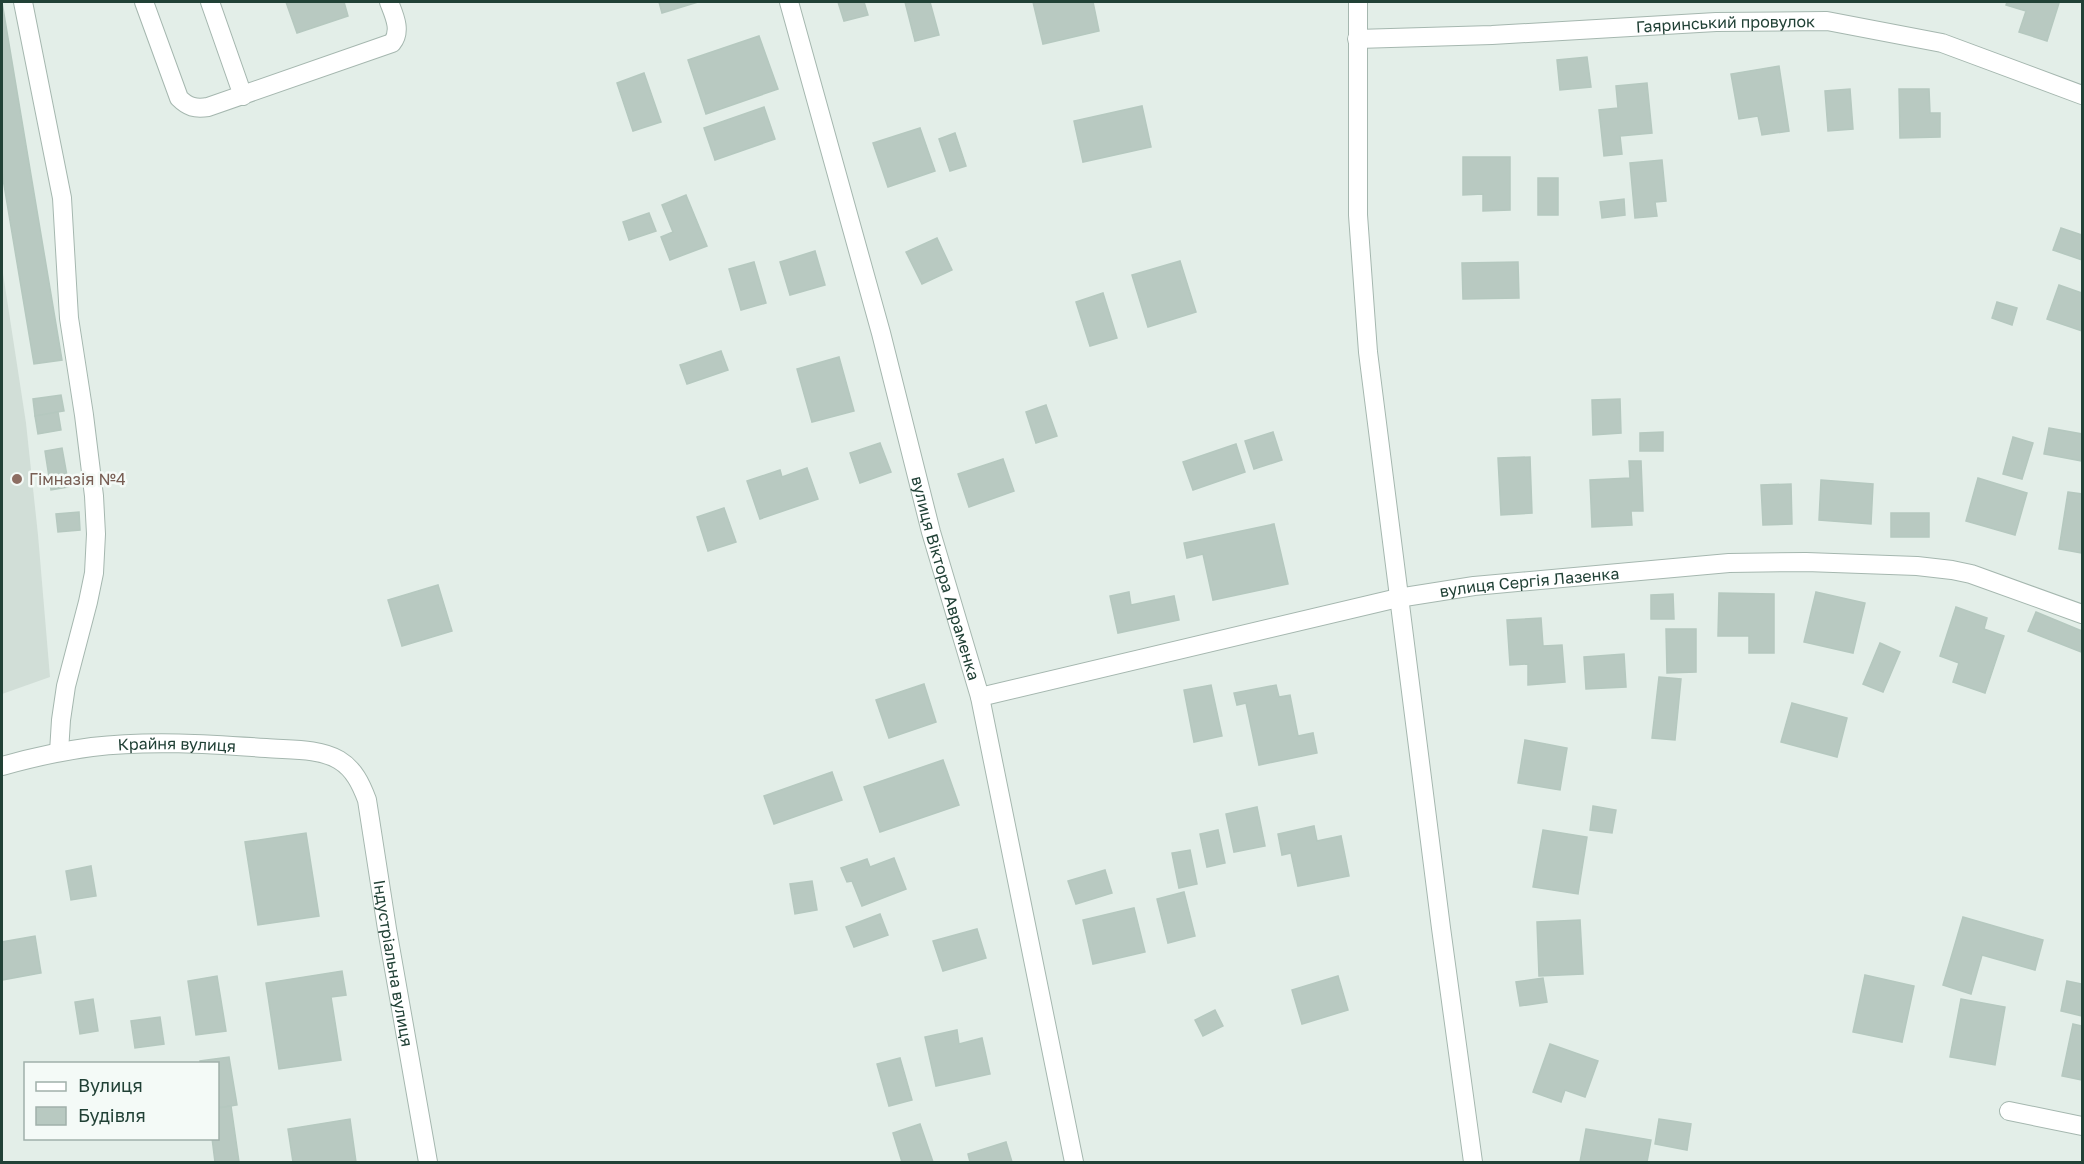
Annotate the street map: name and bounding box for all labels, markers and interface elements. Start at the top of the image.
street label: Гаяринський провулок [1635,11,1815,37]
place label: Гімназія №4 [29,469,126,489]
marker: Гімназія №4 [10,472,24,486]
street label: вулиця Віктора Авраменка [907,474,984,683]
street label: вулиця Сергія Лазенка [1438,563,1620,601]
street label: Крайня вулиця [117,733,237,756]
street label: Індустріальна вулиця [369,878,418,1048]
legend [24,1062,219,1140]
text: Вулиця [78,1074,143,1096]
text: Будівля [78,1104,146,1126]

